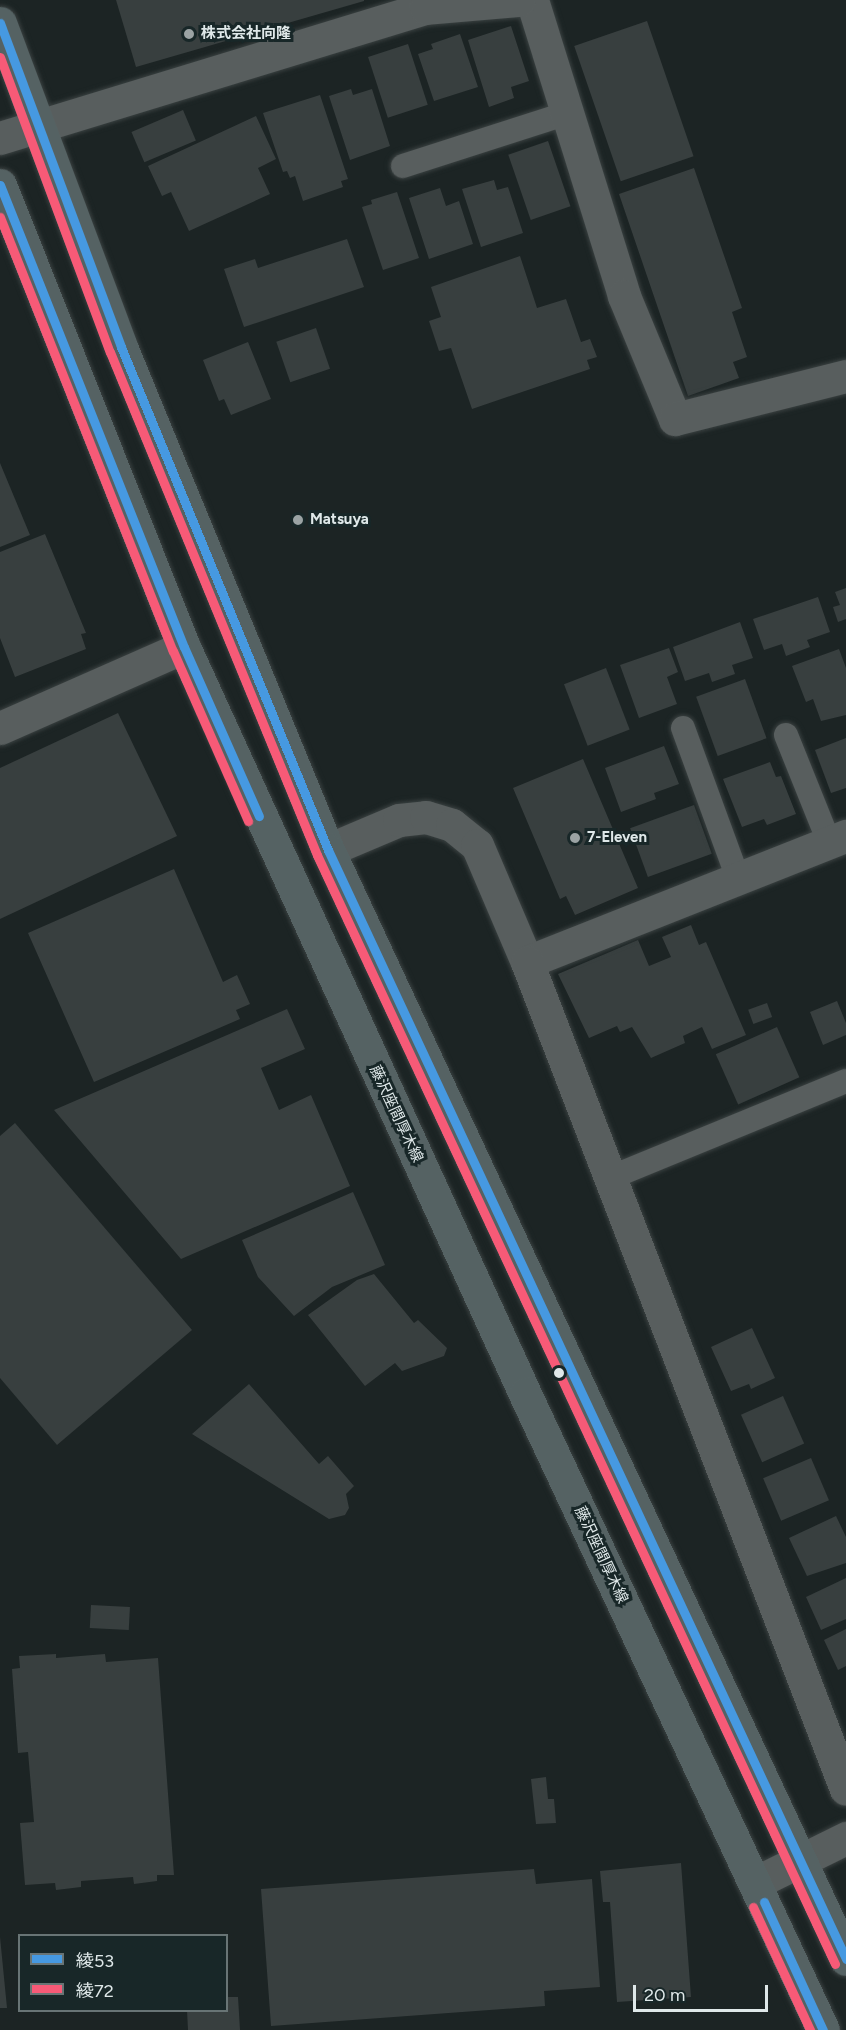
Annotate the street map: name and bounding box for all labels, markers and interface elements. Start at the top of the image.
place label: 株式会社向隆 [201,25,291,43]
marker: 株式会社向隆 [182,27,196,41]
place label: Matsuya [310,511,369,529]
marker: Matsuya [291,513,305,527]
place label: 7-Eleven [587,829,647,847]
marker: 7-Eleven [568,831,582,845]
street label: 藤沢座間厚木線 [366,1063,426,1165]
unlabelled marker [553,1367,565,1379]
street label: 藤沢座間厚木線 [571,1504,631,1606]
legend [18,1934,228,2012]
text: 綾53 [76,1950,114,1972]
scale bar [636,1973,771,2011]
text: 綾72 [76,1980,114,2002]
text: 20 m [644,1984,685,2006]

